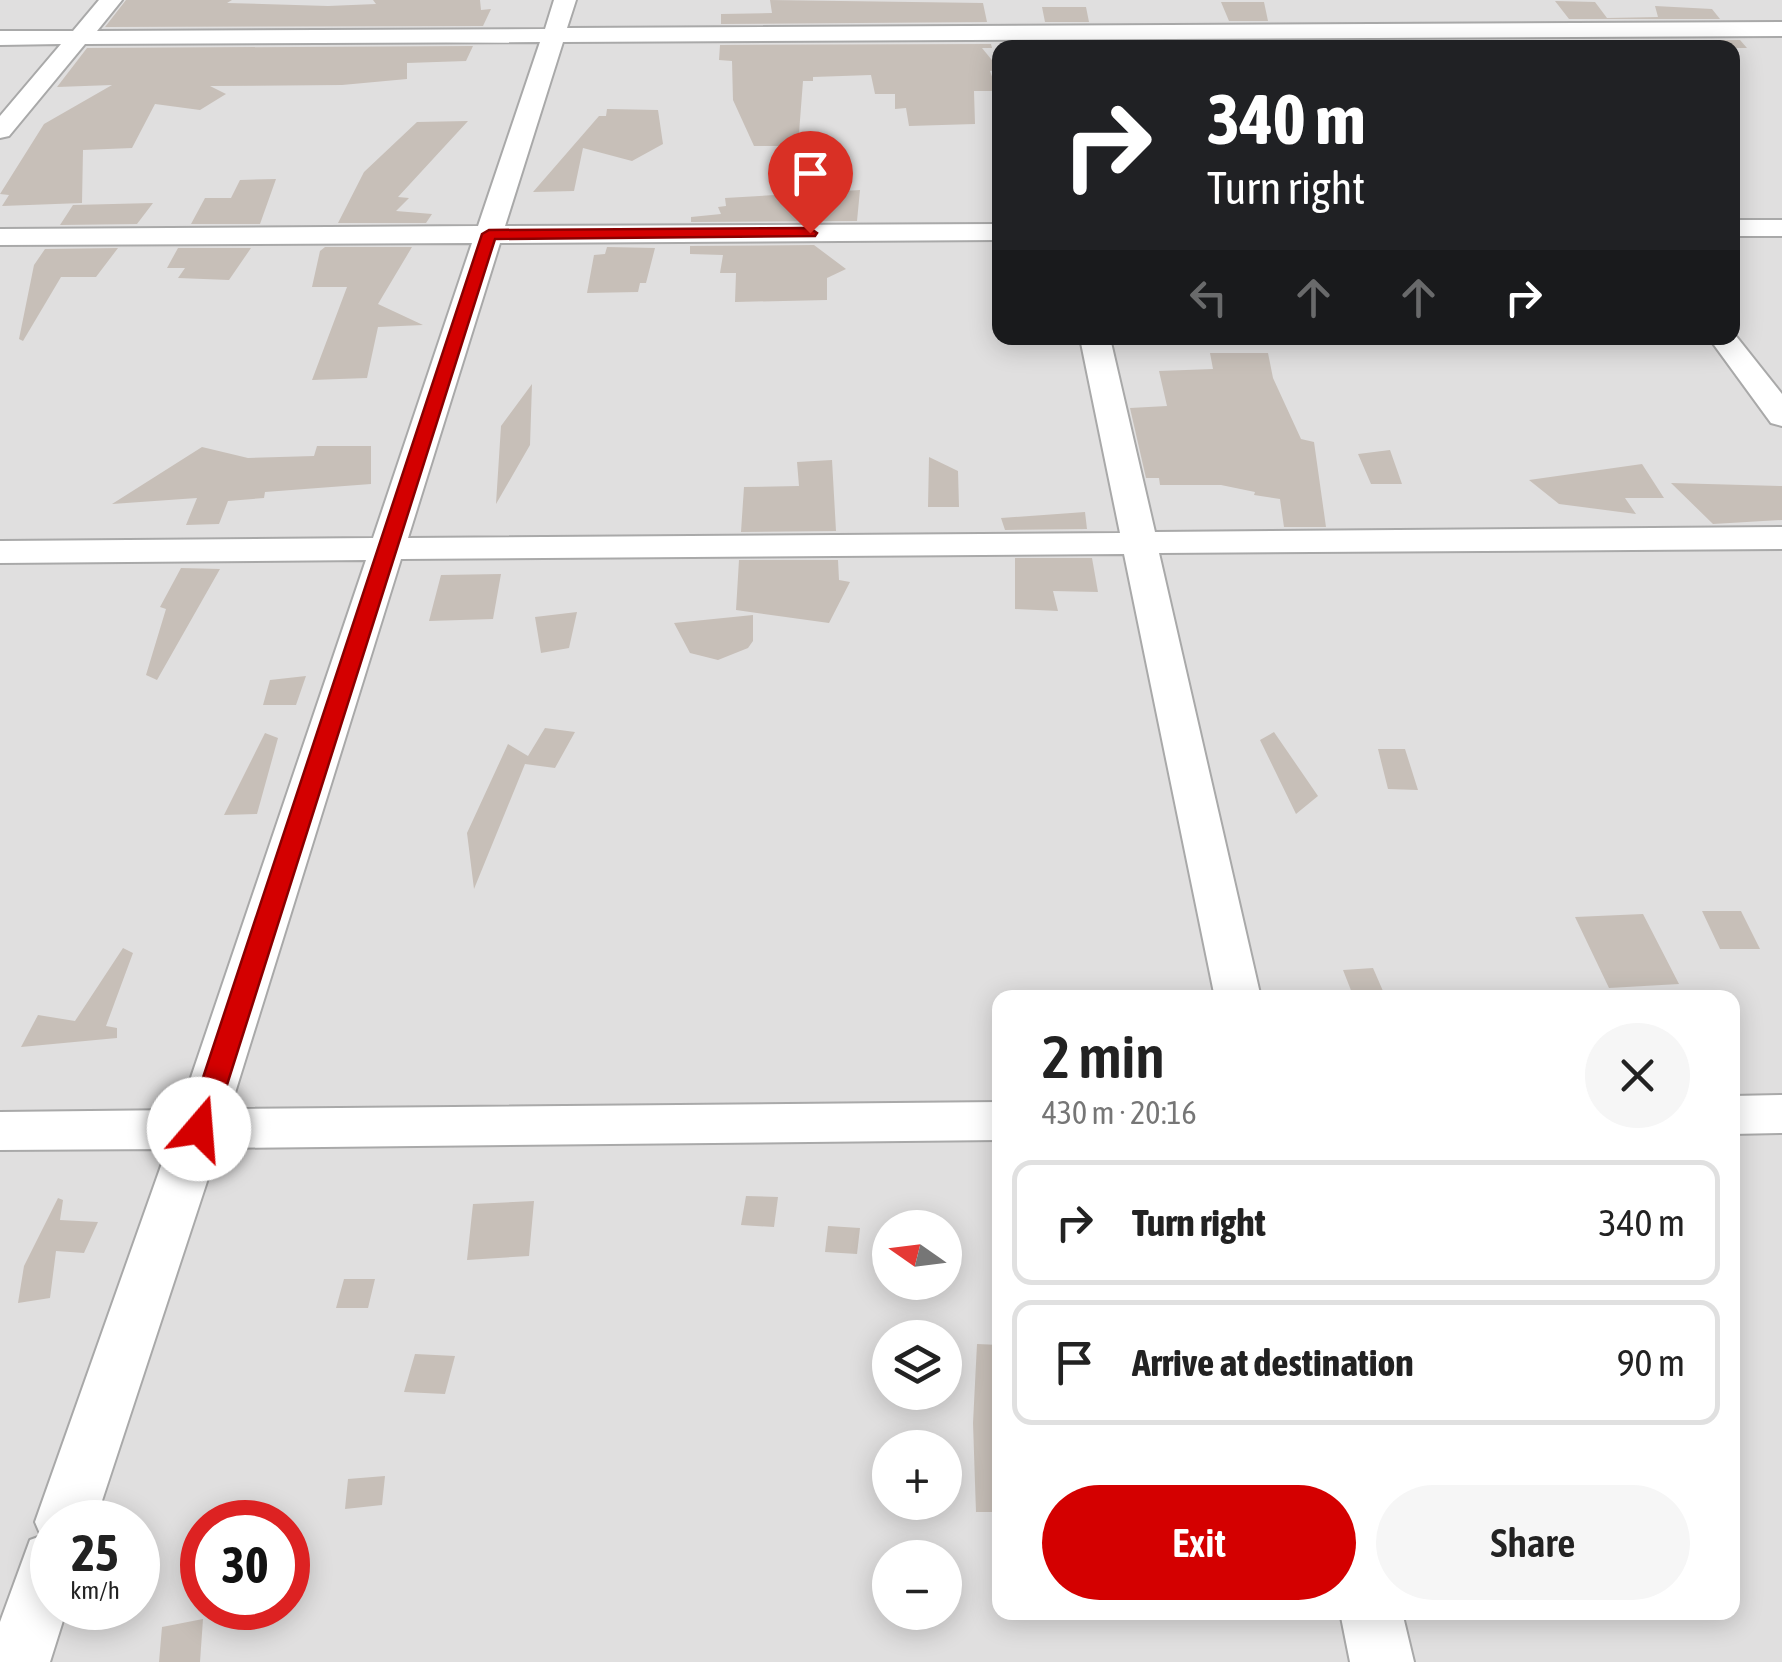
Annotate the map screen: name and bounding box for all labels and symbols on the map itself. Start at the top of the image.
pin [768,131,853,234]
position arrow [147,1077,251,1181]
north arrow [872,1210,962,1300]
speed limit sign: 30 [180,1500,310,1630]

